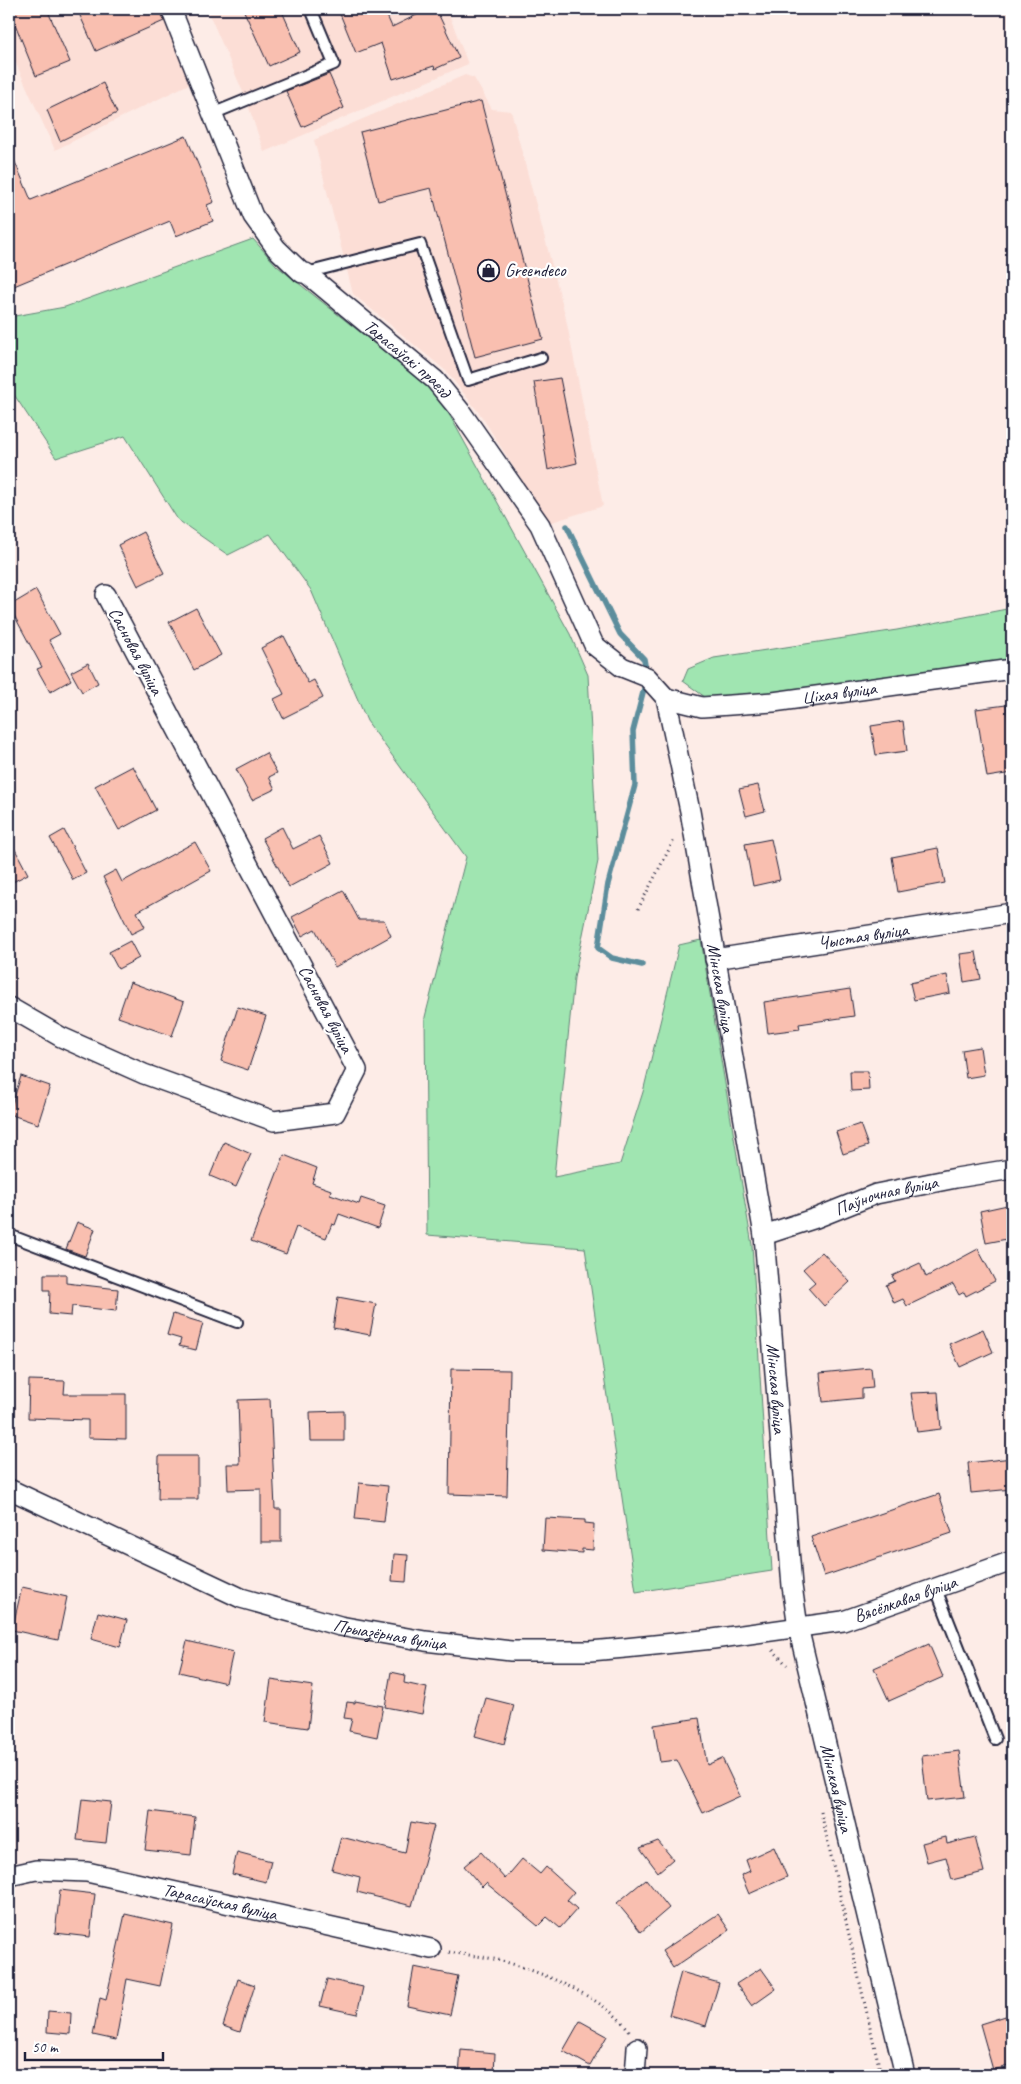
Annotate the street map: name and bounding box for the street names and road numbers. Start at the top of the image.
street label: Тарасаўскі праезд [360,315,457,403]
street label: Сасновая вуліца [104,604,169,699]
street label: Ціхая вуліца [800,677,879,709]
street label: Чыстая вуліца [817,918,911,954]
street label: Мінская вуліца [702,941,740,1035]
street label: Сасновая вуліца [294,962,359,1057]
street label: Паўночная вуліца [832,1171,941,1220]
street label: Мінская вуліца [762,1343,791,1436]
street label: Вясёлкавая вуліца [851,1570,961,1627]
street label: Прыазёрная вуліца [331,1614,449,1655]
street label: Мінская вуліца [815,1741,858,1836]
street label: Тарасаўская вуліца [161,1878,280,1925]

